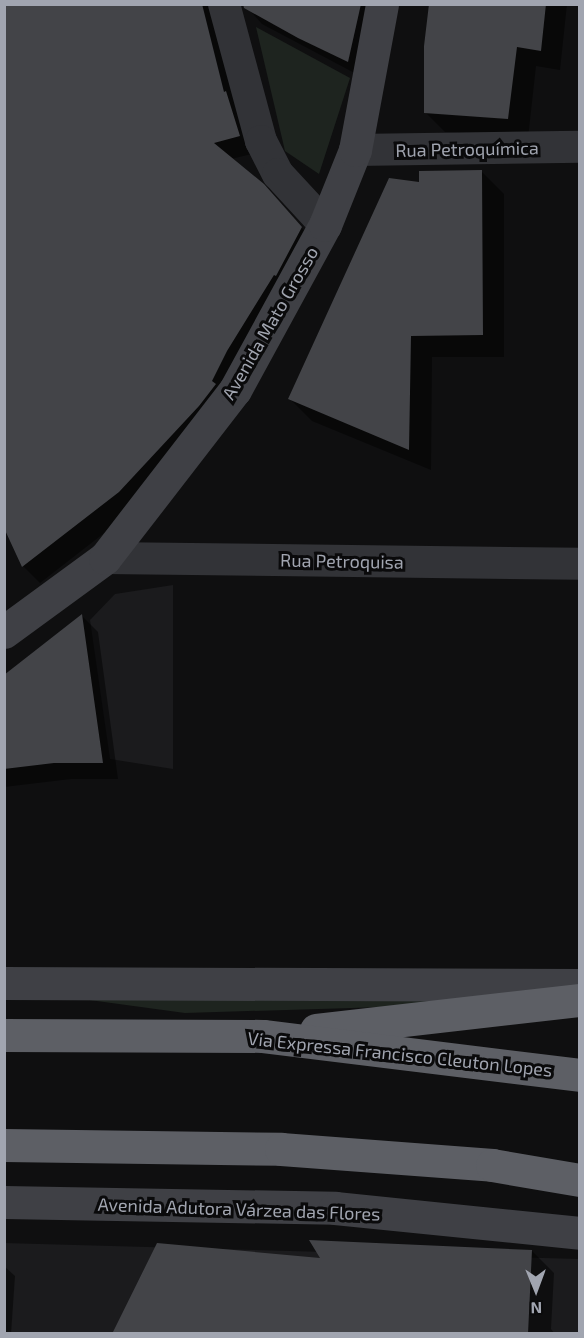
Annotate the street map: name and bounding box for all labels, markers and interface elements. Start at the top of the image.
street label: Rua Petroquímica [395,137,539,161]
street label: Avenida Mato Grosso [217,243,323,403]
street label: Rua Petroquisa [280,549,404,573]
street label: Via Expressa Francisco Cleuton Lopes [247,1027,553,1081]
street label: Avenida Adutora Várzea das Flores [97,1193,381,1225]
north arrow [506,1260,566,1320]
text: N [530,1299,542,1318]

